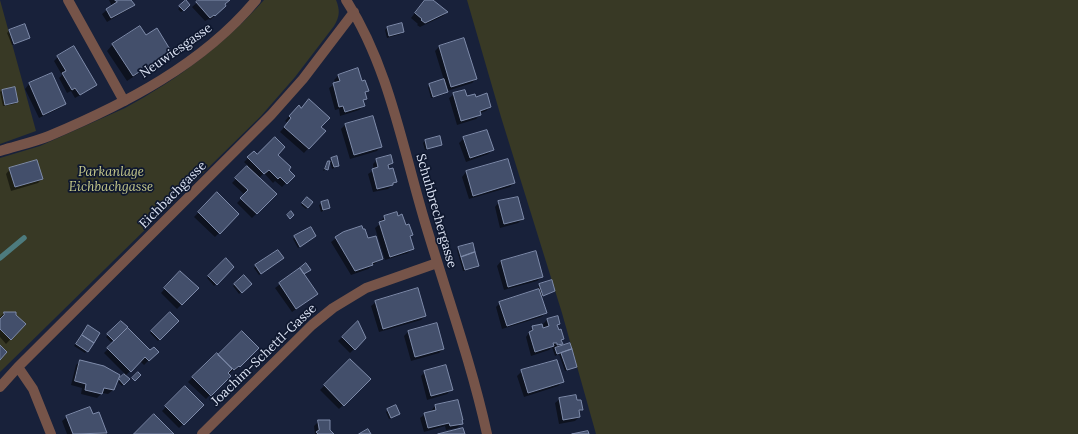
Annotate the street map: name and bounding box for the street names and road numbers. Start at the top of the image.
street label: Neuwiesgasse [137,20,215,82]
street label: Schuhbrechergasse [412,152,460,270]
street label: Eichbachgasse [136,158,210,232]
street label: Joachim-Schettl-Gasse [208,301,320,409]

